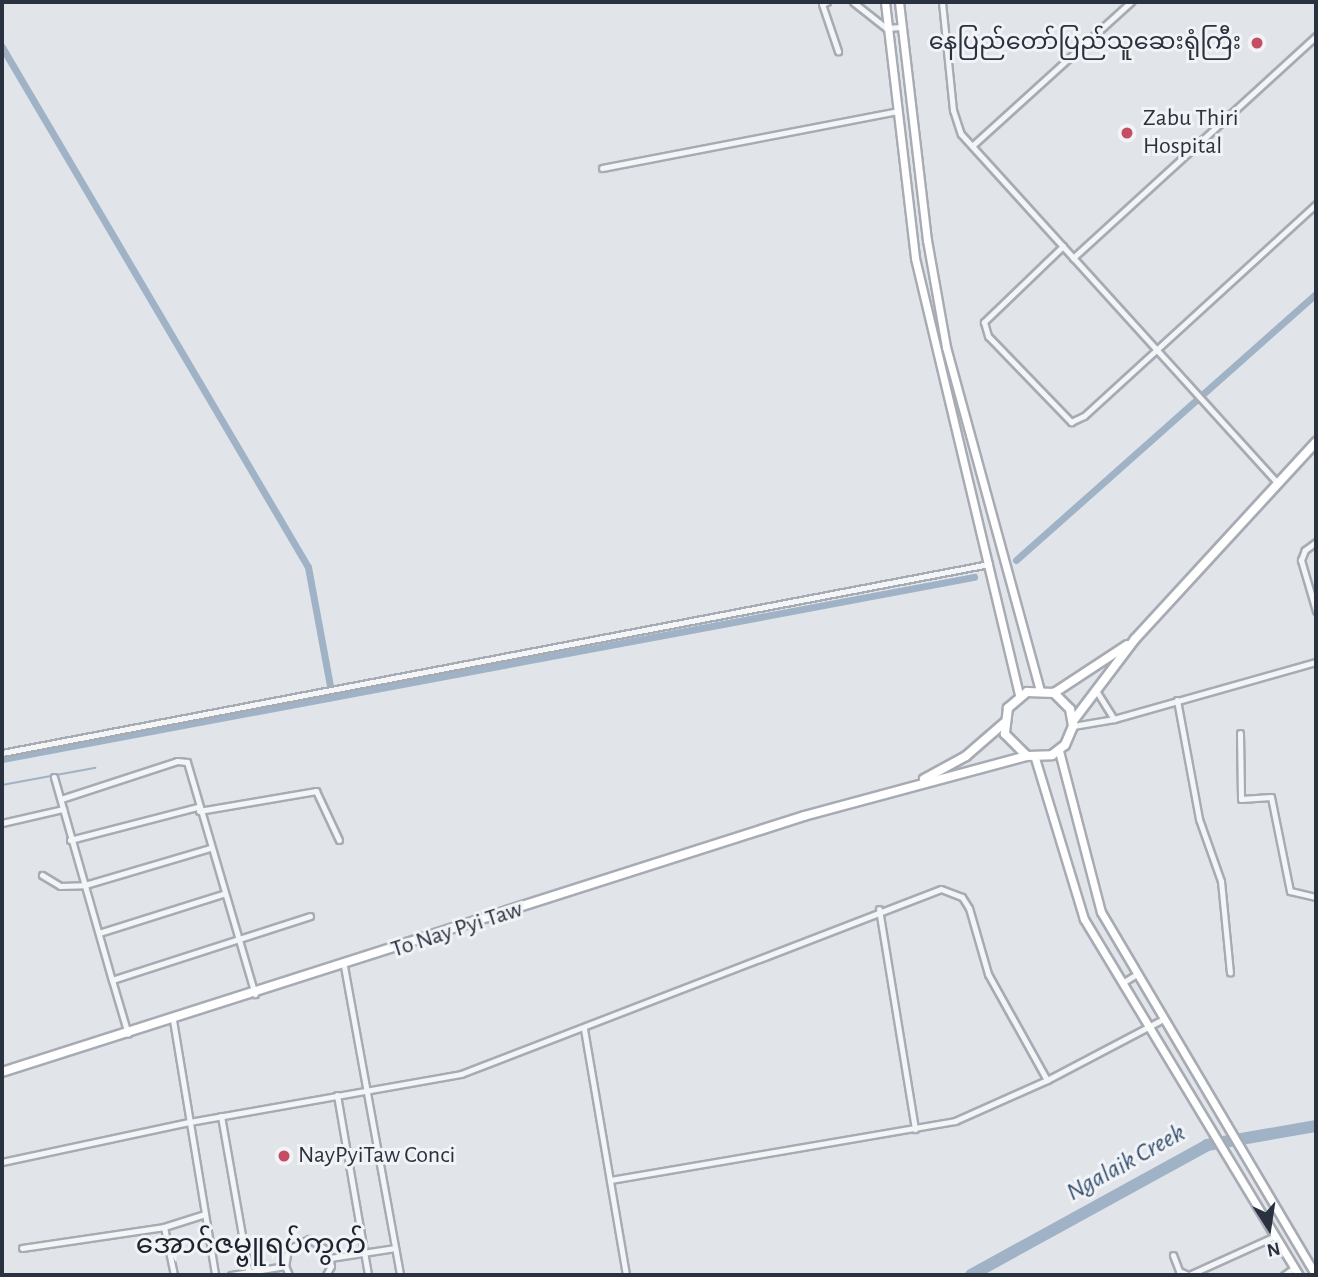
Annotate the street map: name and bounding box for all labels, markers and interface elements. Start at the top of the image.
place label: နေပြည်တော်ပြည်သူဆေးရုံကြီး [929,29,1241,57]
marker: နေပြည်တော်ပြည်သူဆေးရုံကြီး [1247,33,1267,53]
place label: Zabu Thiri Hospital [1143,105,1239,161]
marker: Zabu Thiri Hospital [1117,123,1137,143]
street label: To Nay Pyi Taw [388,895,526,965]
water label: Ngalaik Creek [1061,1118,1191,1208]
place label: NayPyiTaw Conci [298,1142,455,1170]
marker: NayPyiTaw Conci [276,1148,292,1164]
north arrow [1234,1193,1304,1263]
district label: အောင်ဇမ္ဗူရပ်ကွက် [136,1228,366,1262]
text: N [1265,1238,1282,1260]

